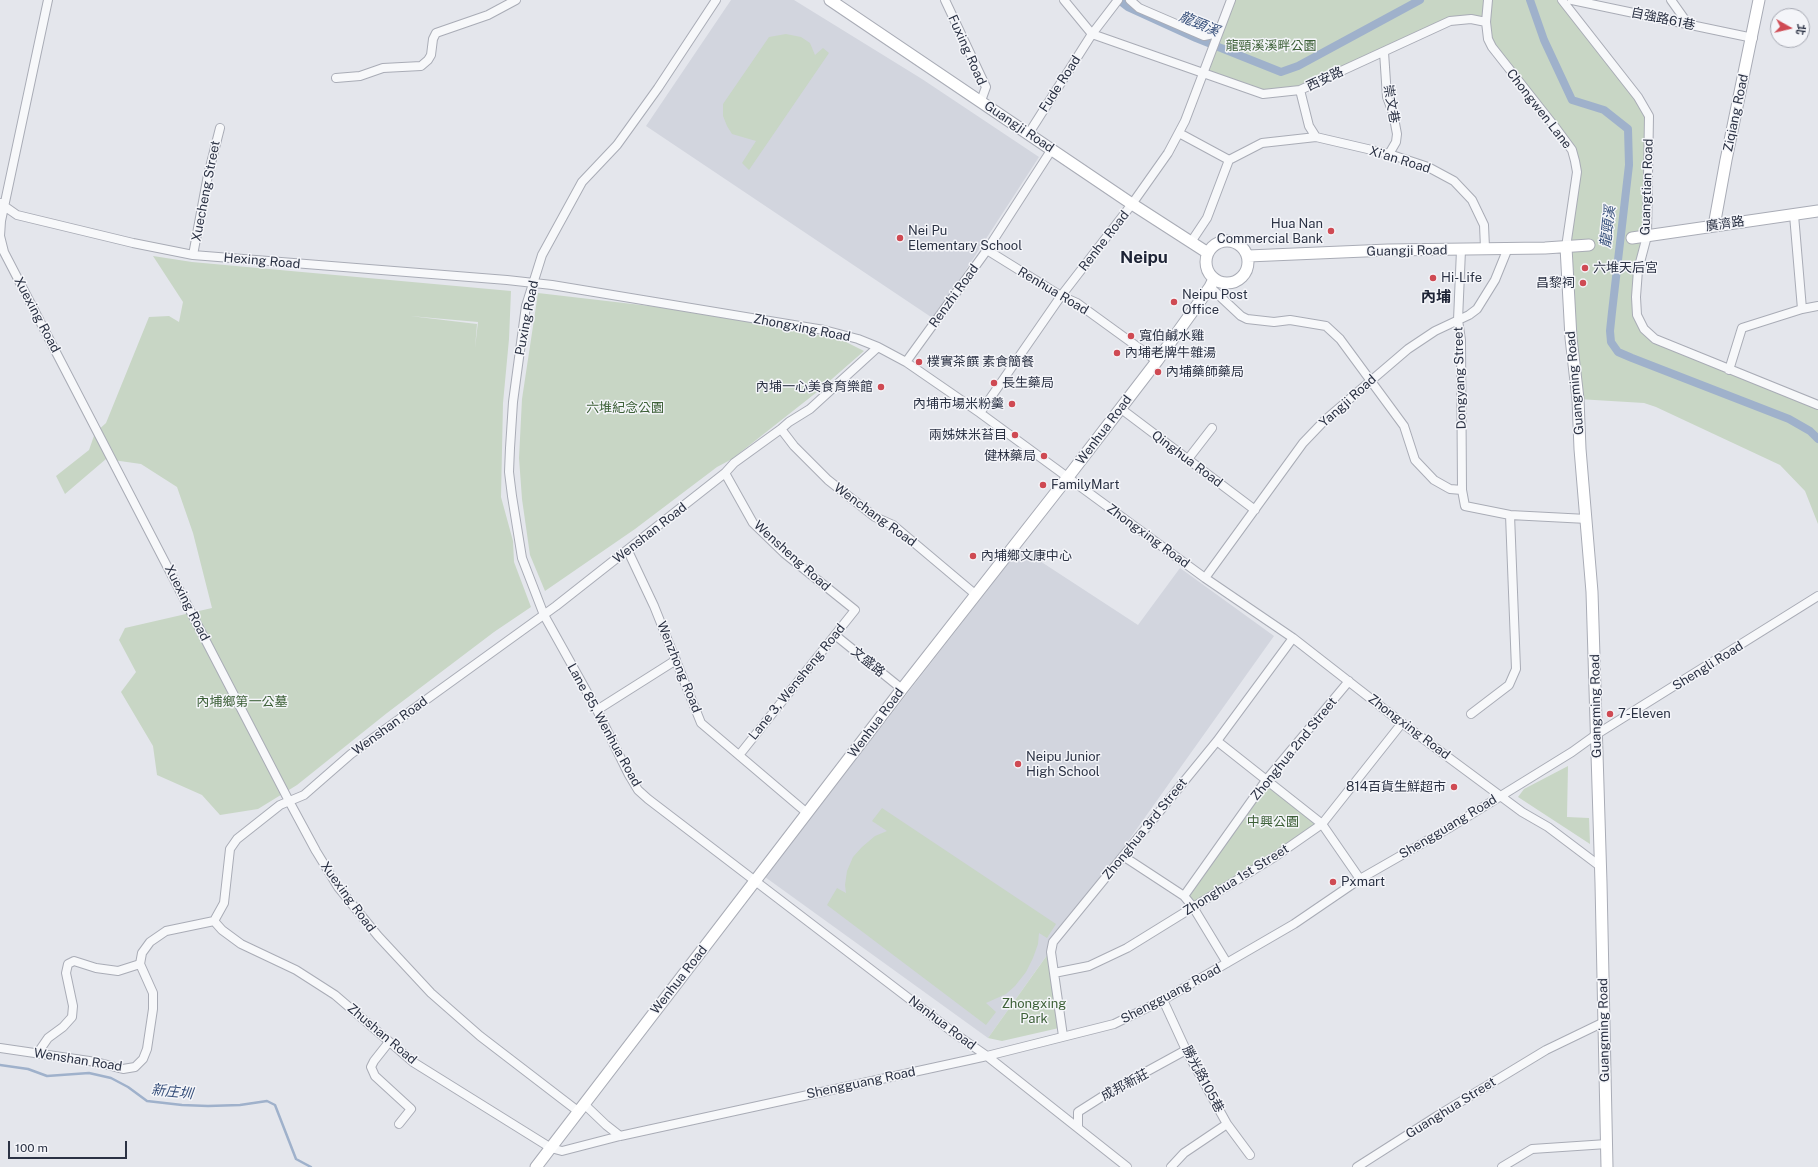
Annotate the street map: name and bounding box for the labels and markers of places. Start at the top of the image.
place label: Hua Nan Commercial Bank [1217,216,1323,247]
place label: Nei Pu Elementary School [908,223,1022,254]
marker: Hua Nan Commercial Bank [1326,226,1336,236]
marker: Nei Pu Elementary School [895,233,905,243]
place label: 六堆天后宮 [1593,260,1658,276]
marker: 六堆天后宮 [1580,263,1590,273]
place label: Hi-Life [1441,270,1482,286]
marker: Hi-Life [1428,273,1438,283]
place label: 昌黎祠 [1536,275,1575,291]
marker: 昌黎祠 [1578,278,1588,288]
place label: Neipu Post Office [1182,287,1248,318]
marker: Neipu Post Office [1169,297,1179,307]
place label: 寬伯鹹水雞 [1139,328,1204,344]
marker: 寬伯鹹水雞 [1126,331,1136,341]
place label: 內埔老牌牛雜湯 [1125,345,1216,361]
marker: 內埔老牌牛雜湯 [1112,348,1122,358]
place label: 樸實茶饌 素食簡餐 [927,354,1034,370]
marker: 樸實茶饌 素食簡餐 [914,357,924,367]
place label: 內埔藥師藥局 [1166,364,1244,380]
marker: 內埔藥師藥局 [1153,367,1163,377]
place label: 長生藥局 [1002,375,1054,391]
marker: 長生藥局 [989,378,999,388]
place label: 內埔一心美食育樂館 [756,379,873,395]
marker: 內埔一心美食育樂館 [876,382,886,392]
place label: 內埔市場米粉羹 [913,396,1004,412]
marker: 內埔市場米粉羹 [1007,399,1017,409]
place label: 兩姊妹米苔目 [929,427,1007,443]
marker: 兩姊妹米苔目 [1010,430,1020,440]
place label: 健林藥局 [984,448,1036,464]
marker: 健林藥局 [1039,451,1049,461]
place label: FamilyMart [1051,477,1120,493]
marker: FamilyMart [1038,480,1048,490]
place label: 內埔鄉文康中心 [981,548,1072,564]
marker: 內埔鄉文康中心 [968,551,978,561]
place label: 7-Eleven [1618,706,1671,722]
marker: 7-Eleven [1605,709,1615,719]
place label: Neipu Junior High School [1026,749,1101,780]
marker: Neipu Junior High School [1013,759,1023,769]
place label: 814百貨生鮮超市 [1346,779,1446,795]
marker: 814百貨生鮮超市 [1449,782,1459,792]
place label: Pxmart [1341,874,1385,890]
marker: Pxmart [1328,877,1338,887]

